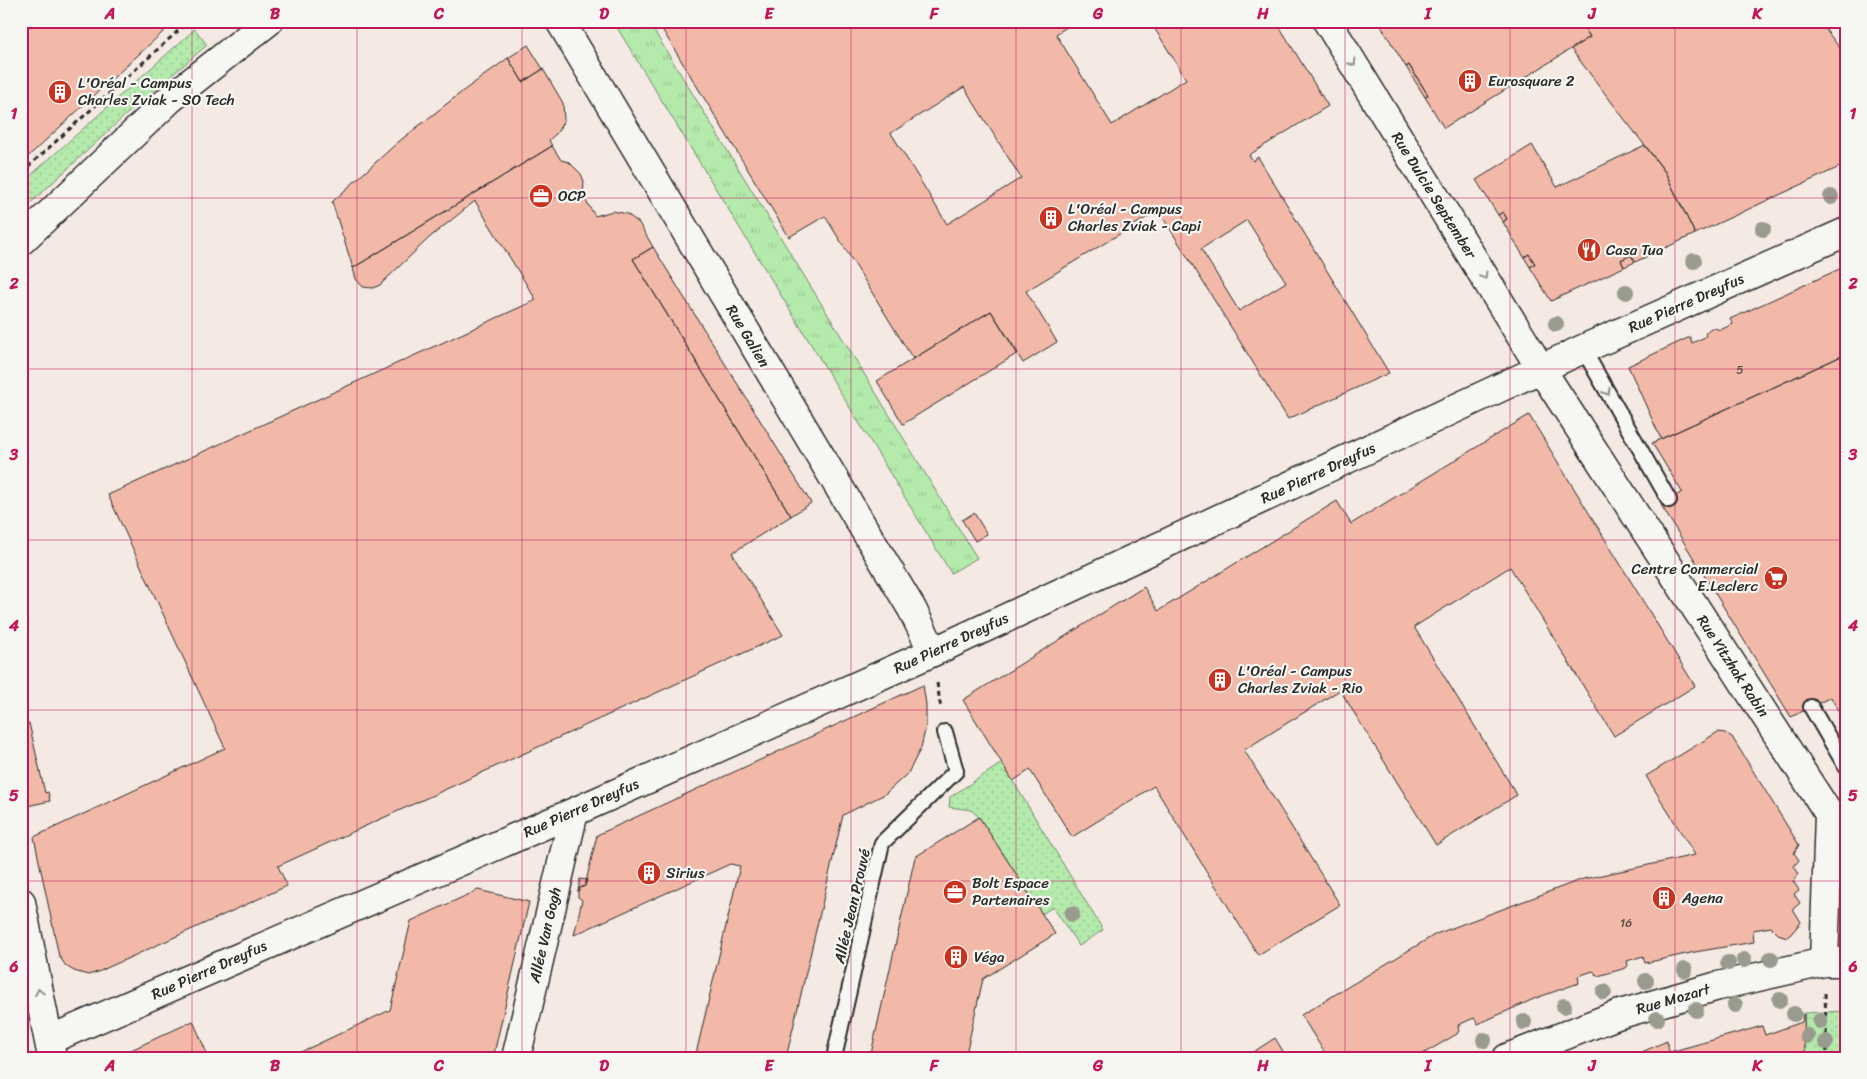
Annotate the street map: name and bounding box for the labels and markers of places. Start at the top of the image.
building icon: Eurosquare 2 [1457,68,1483,94]
place label: Eurosquare 2 [1488,68,1575,94]
place label: L'Oréal - Campus Charles Zviak - SO Tech [78,70,235,113]
building icon: L'Oréal - Campus Charles Zviak - SO Tech [47,79,73,105]
office icon: OCP [528,183,554,209]
place label: OCP [558,183,586,209]
place label: L'Oréal - Campus Charles Zviak - Capi [1068,196,1202,239]
building icon: L'Oréal - Campus Charles Zviak - Capi [1038,205,1064,231]
restaurant icon: Casa Tua [1576,237,1602,263]
place label: Casa Tua [1606,237,1664,263]
place label: Centre Commercial E.Leclerc [1631,556,1759,599]
supermarket icon: Centre Commercial E.Leclerc [1763,565,1789,591]
place label: L'Oréal - Campus Charles Zviak - Rio [1238,658,1363,701]
building icon: L'Oréal - Campus Charles Zviak - Rio [1207,667,1233,693]
building icon: Sirius [636,860,662,886]
place label: Sirius [666,860,705,886]
place label: Bolt Espace Partenaires [972,870,1050,913]
office icon: Bolt Espace Partenaires [942,879,968,905]
building icon: Agena [1651,885,1677,911]
place label: Agena [1681,885,1723,911]
building icon: Véga [943,944,969,970]
place label: Véga [974,944,1005,970]

